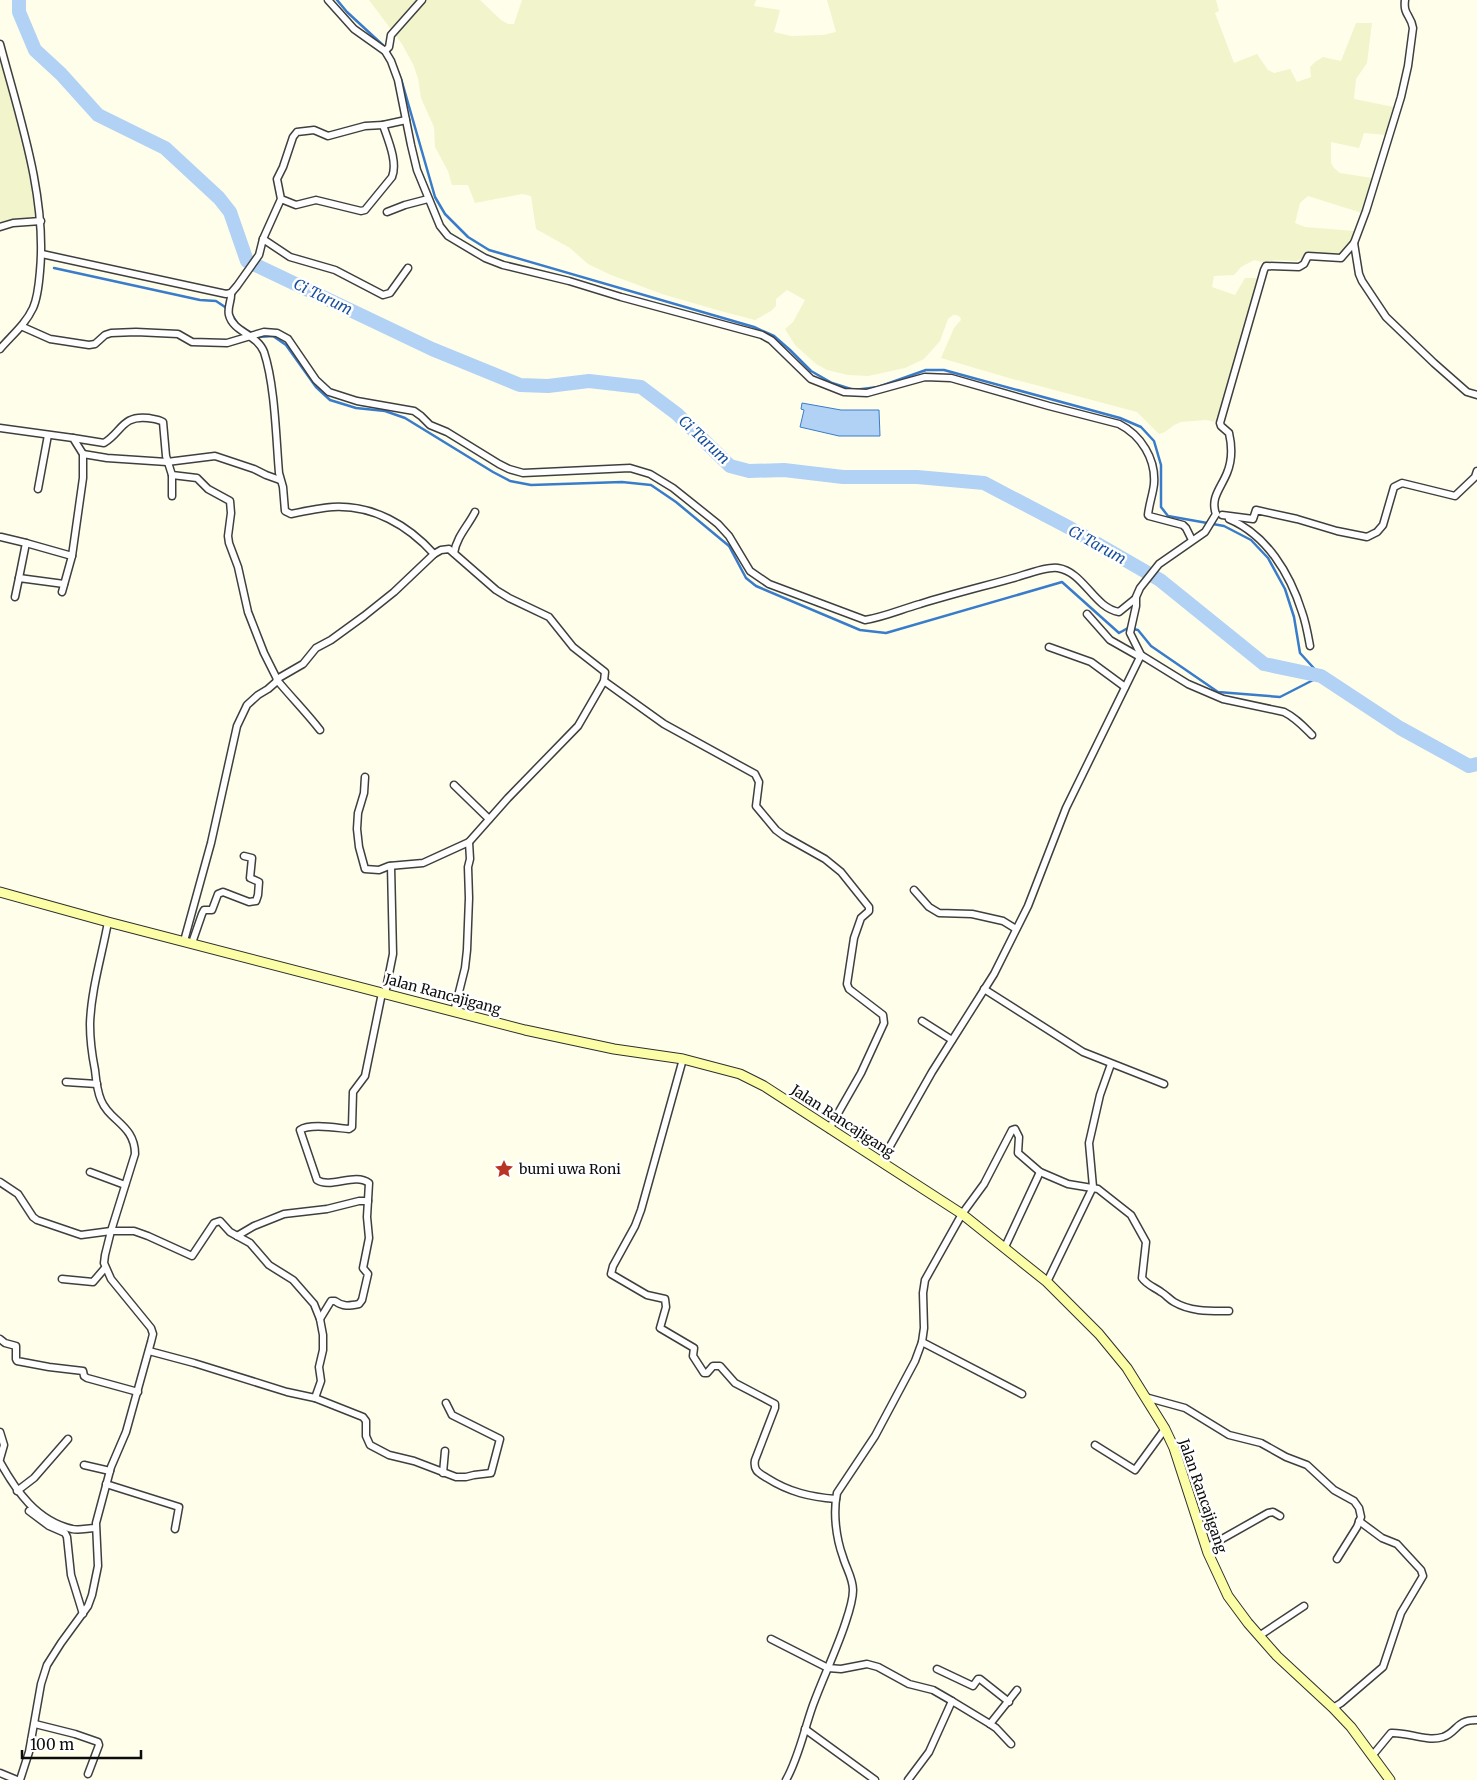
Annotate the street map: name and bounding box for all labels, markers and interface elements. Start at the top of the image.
water label: Ci Tarum [291,274,356,319]
water label: Ci Tarum [675,411,734,468]
water label: Ci Tarum [1065,521,1130,568]
street label: Jalan Rancajigang [382,970,504,1018]
street label: Jalan Rancajigang [787,1080,899,1161]
place icon: bumi uwa Roni [493,1158,515,1180]
place label: bumi uwa Roni [518,1160,621,1178]
street label: Jalan Rancajigang [1175,1436,1231,1556]
scale bar [22,1728,141,1760]
text: 100 m [30,1735,74,1754]

